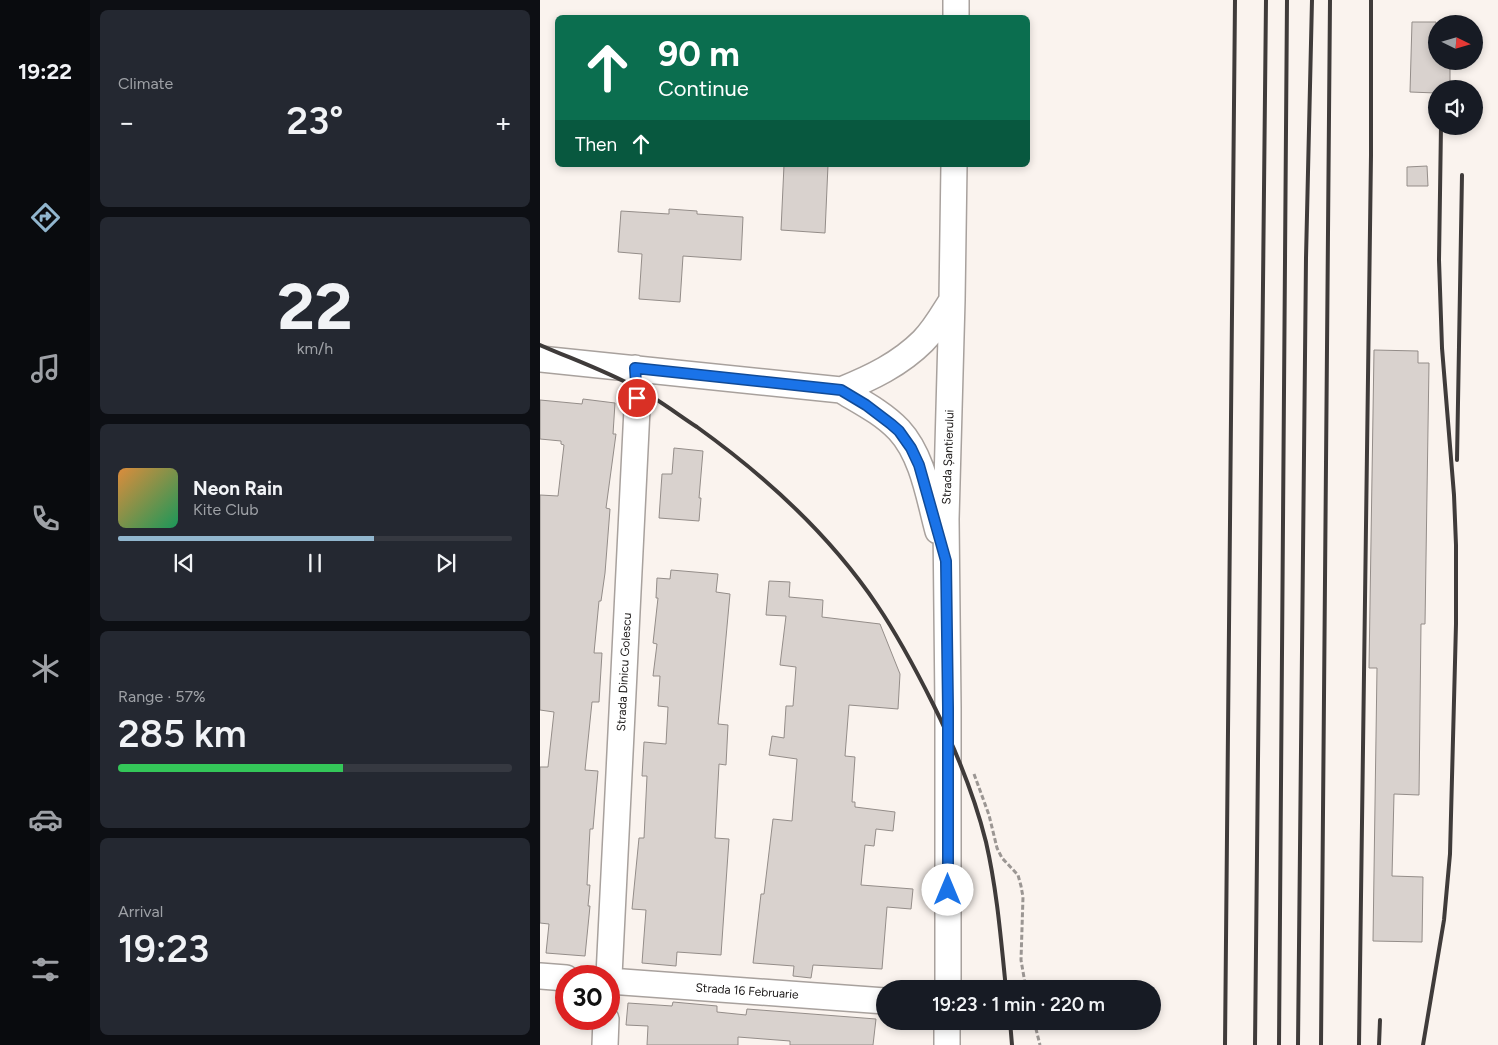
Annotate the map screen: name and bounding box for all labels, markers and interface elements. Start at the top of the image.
north arrow [1428,15,1482,70]
map controls [1428,15,1483,135]
text: 90 m [658,33,740,75]
icon: ahead [575,35,640,100]
text: 19:22 [18,58,72,85]
text: Climate [118,74,173,93]
text: Continue [658,75,749,102]
button: sound [1428,80,1483,135]
text: 23° [287,98,343,144]
text: − [118,105,135,139]
text: + [495,105,512,139]
icon: ahead [627,130,655,158]
text: Then [575,133,617,156]
icon: directions [28,200,63,235]
text: 22 [277,267,353,345]
text: km/h [297,339,333,358]
icon: music [28,351,63,386]
pin [616,377,658,419]
icon: arrive [623,384,651,412]
street label: Strada Șantierului [939,409,957,505]
text: Neon Rain [193,477,283,500]
text: Kite Club [193,500,259,519]
icon: phone [28,501,63,536]
icon: previous [170,549,198,577]
icon: pause [301,549,329,577]
icon: next [432,549,460,577]
street label: Strada Dinicu Golescu [614,612,634,732]
icon: climate [28,651,63,686]
text: Range · 57% [118,687,206,706]
text: 285 km [118,711,247,757]
icon: car [28,802,63,837]
position arrow [921,863,973,915]
text: Arrival [118,902,163,921]
text: 19:23 [118,926,209,972]
icon: filters [28,952,63,987]
speed limit sign: 30 [555,965,620,1030]
street label: Strada 16 Februarie [695,980,799,1002]
text: 19:23 · 1 min · 220 m [932,993,1105,1016]

